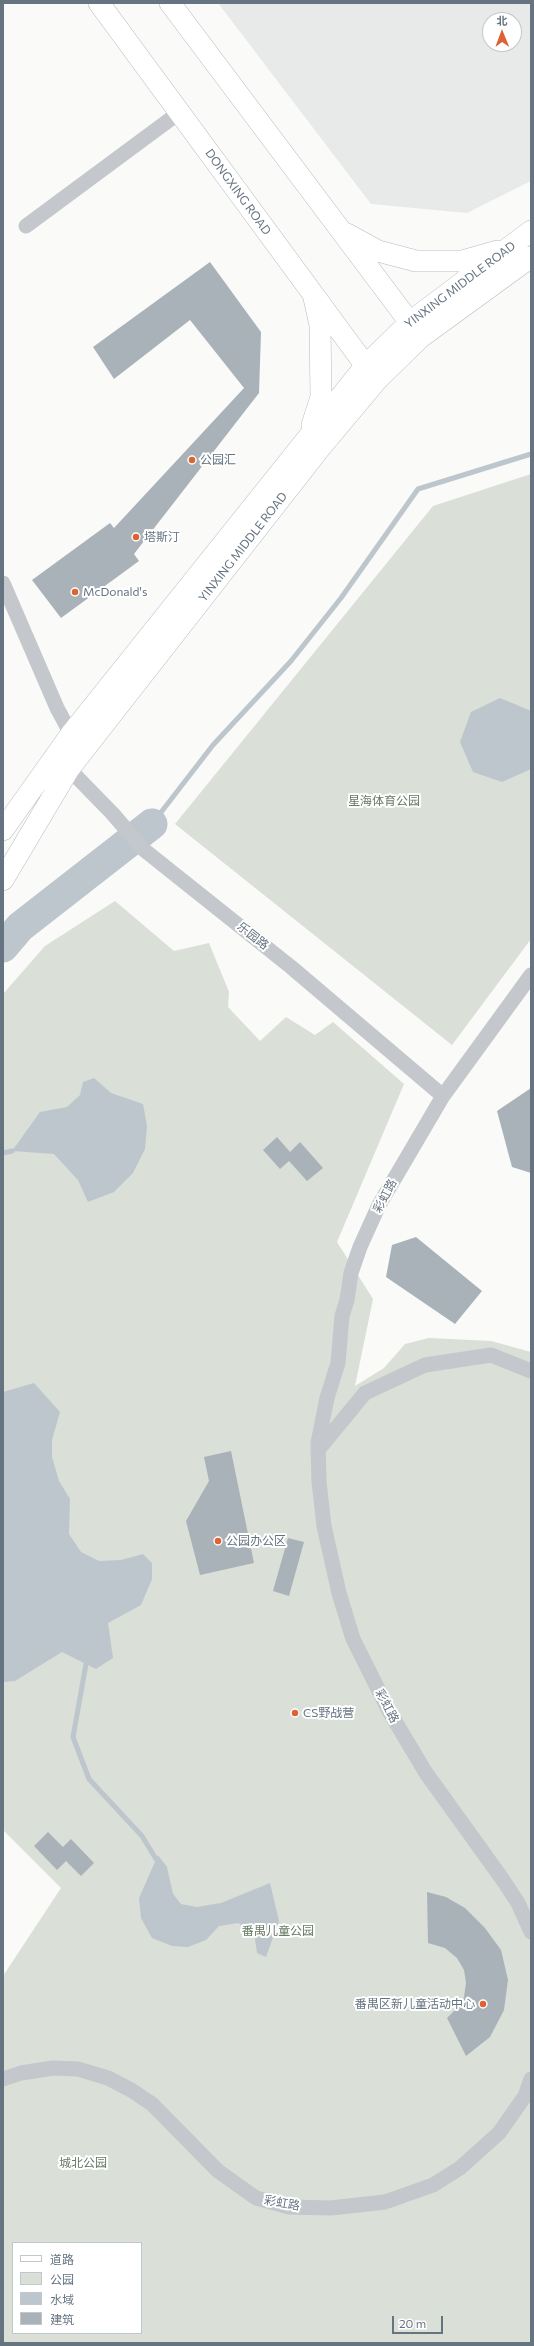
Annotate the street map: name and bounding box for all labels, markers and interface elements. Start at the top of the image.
north arrow [482,12,522,52]
text: 北 [496,14,507,27]
street label: DONGXING ROAD [202,146,274,238]
street label: YINXING MIDDLE ROAD [402,239,518,331]
place label: 公园汇 [200,453,236,467]
marker: 公园汇 [187,455,197,465]
street label: YINXING MIDDLE ROAD [196,489,290,605]
place label: 塔斯汀 [144,530,180,544]
marker: 塔斯汀 [131,532,141,542]
place label: McDonald's [83,585,147,599]
marker: McDonald's [70,587,80,597]
park label: 星海体育公园 [348,794,420,808]
street label: 乐园路 [234,919,272,953]
street label: 彩虹路 [370,1177,400,1215]
place label: 公园办公区 [226,1534,286,1548]
marker: 公园办公区 [213,1536,223,1546]
street label: 彩虹路 [372,1687,402,1725]
place label: CS野战营 [303,1706,354,1720]
marker: CS野战营 [290,1708,300,1718]
park label: 番禺儿童公园 [242,1924,314,1938]
place label: 番禺区新儿童活动中心 [355,1997,475,2011]
marker: 番禺区新儿童活动中心 [478,1999,488,2009]
park label: 城北公园 [59,2156,107,2170]
street label: 彩虹路 [263,2193,301,2213]
legend [12,2242,142,2334]
text: 道路 [50,2252,74,2266]
text: 公园 [50,2272,74,2286]
text: 水域 [50,2292,74,2306]
scale bar [394,2308,445,2334]
text: 建筑 [50,2312,74,2326]
text: 20 m [399,2316,426,2330]

